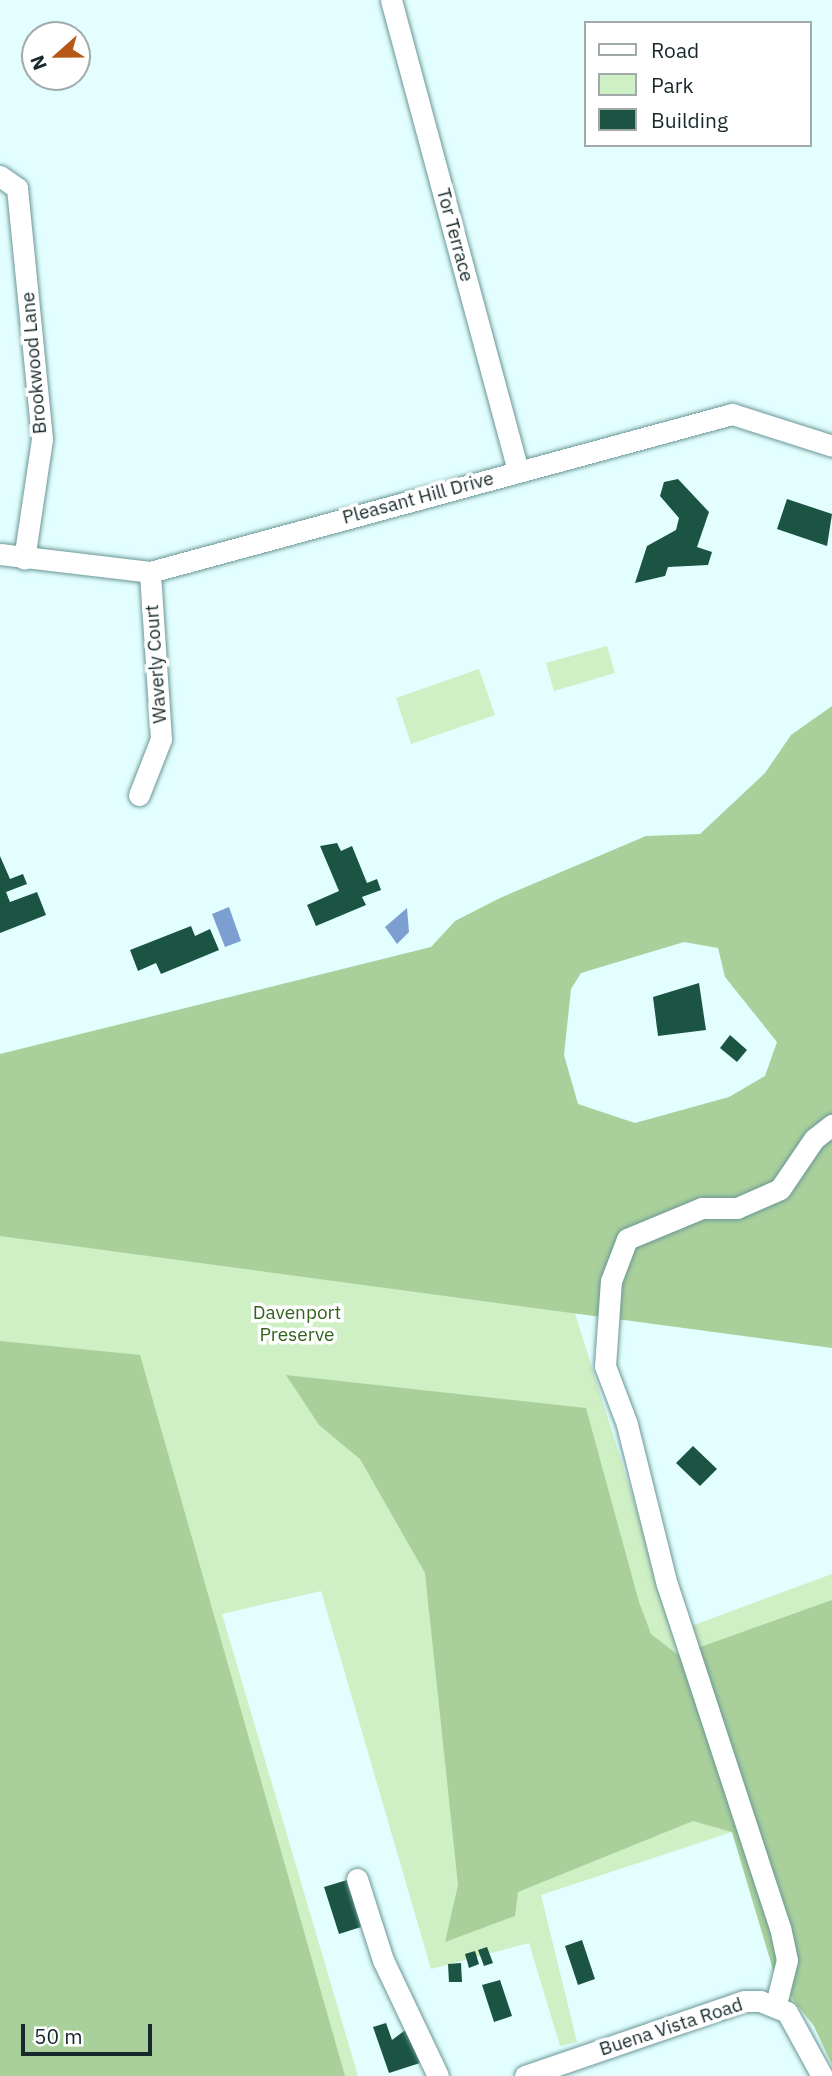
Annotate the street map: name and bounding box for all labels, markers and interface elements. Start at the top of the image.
north arrow [21,21,91,91]
legend [584,21,811,147]
text: Road [651,36,699,64]
text: N [25,52,52,74]
text: Park [651,71,694,99]
text: Building [651,106,728,134]
street label: Tor Terrace [432,186,478,284]
street label: Brookwood Lane [16,291,52,435]
street label: Pleasant Hill Drive [340,467,496,529]
street label: Waverly Court [140,604,172,724]
park label: Davenport Preserve [253,1302,341,1346]
street label: Buena Vista Road [596,1993,746,2061]
scale bar [24,2010,156,2054]
text: 50 m [34,2022,83,2050]

